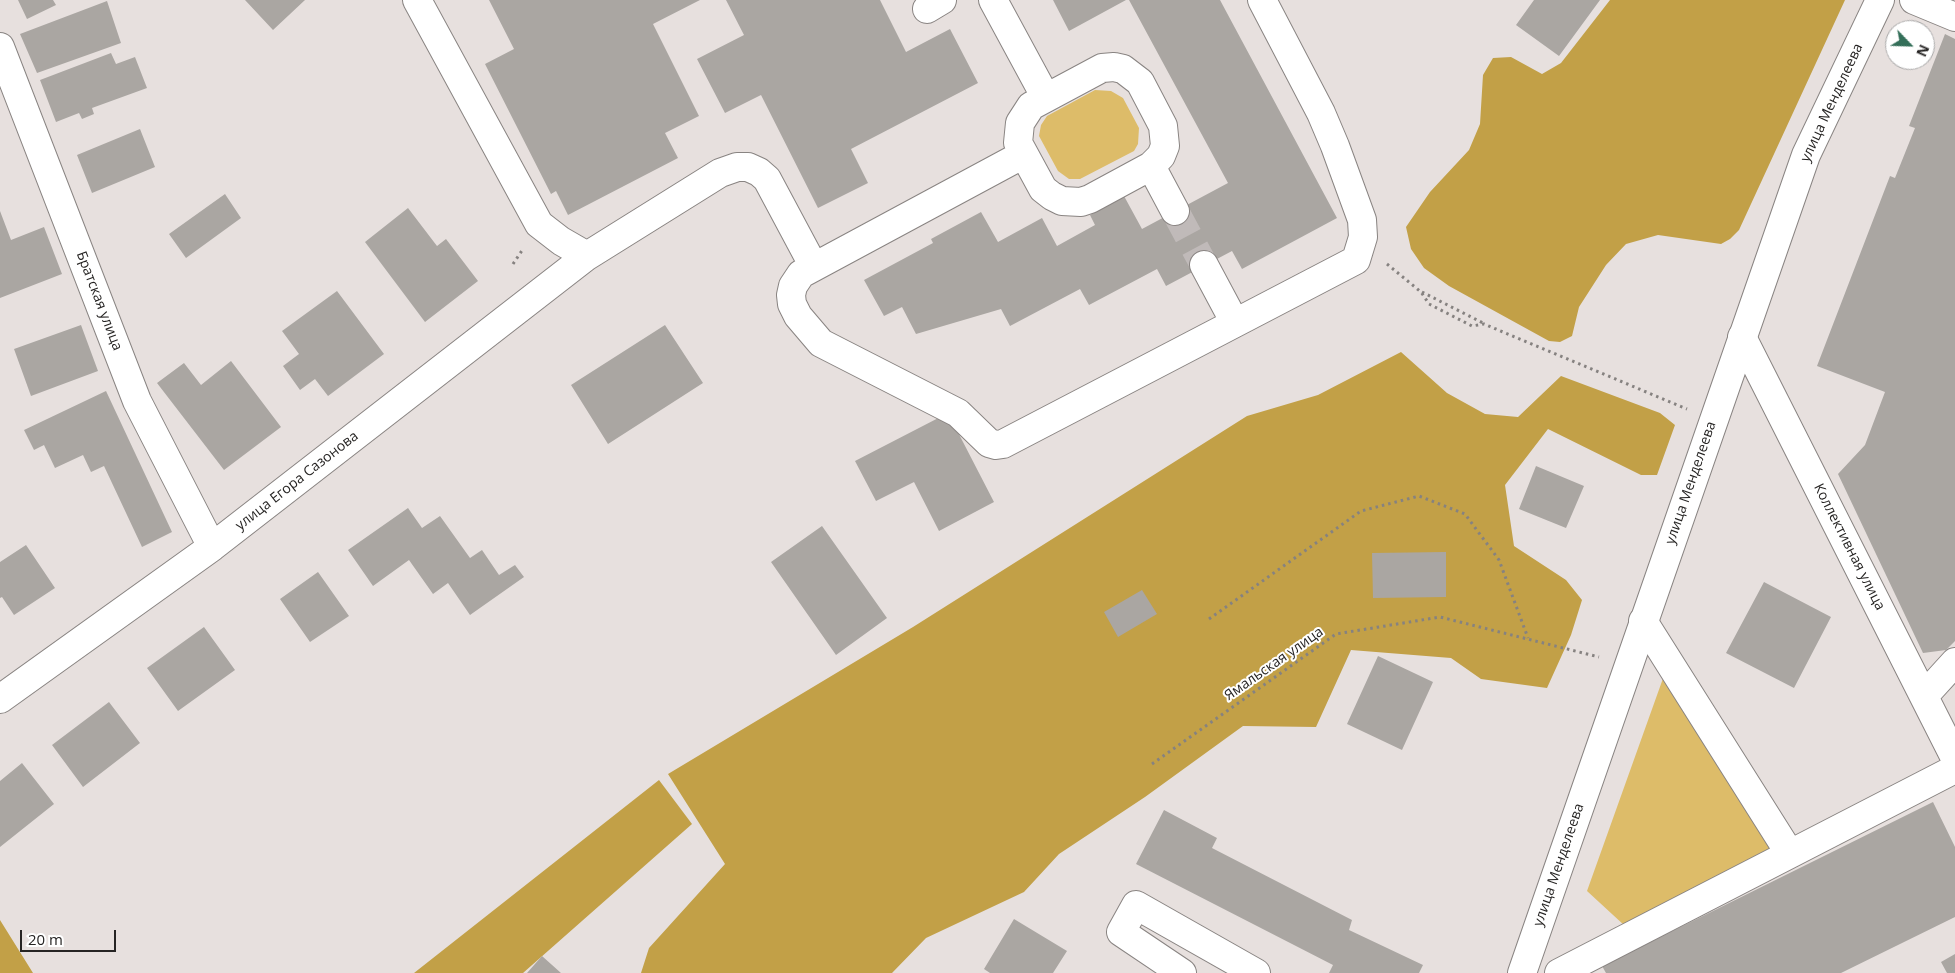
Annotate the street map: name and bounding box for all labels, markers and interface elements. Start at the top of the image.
north arrow [1885,20,1935,70]
street label: улица Менделеева [1797,41,1867,165]
text: N [1912,42,1934,60]
street label: Братская улица [72,249,126,353]
street label: улица Менделеева [1662,419,1720,547]
street label: улица Егора Сазонова [232,428,362,534]
street label: Коллективная улица [1810,481,1888,613]
street label: Ямальская улица [1221,624,1327,704]
street label: улица Менделеева [1530,801,1588,929]
scale bar [22,920,119,952]
text: 20 m [28,929,63,949]

